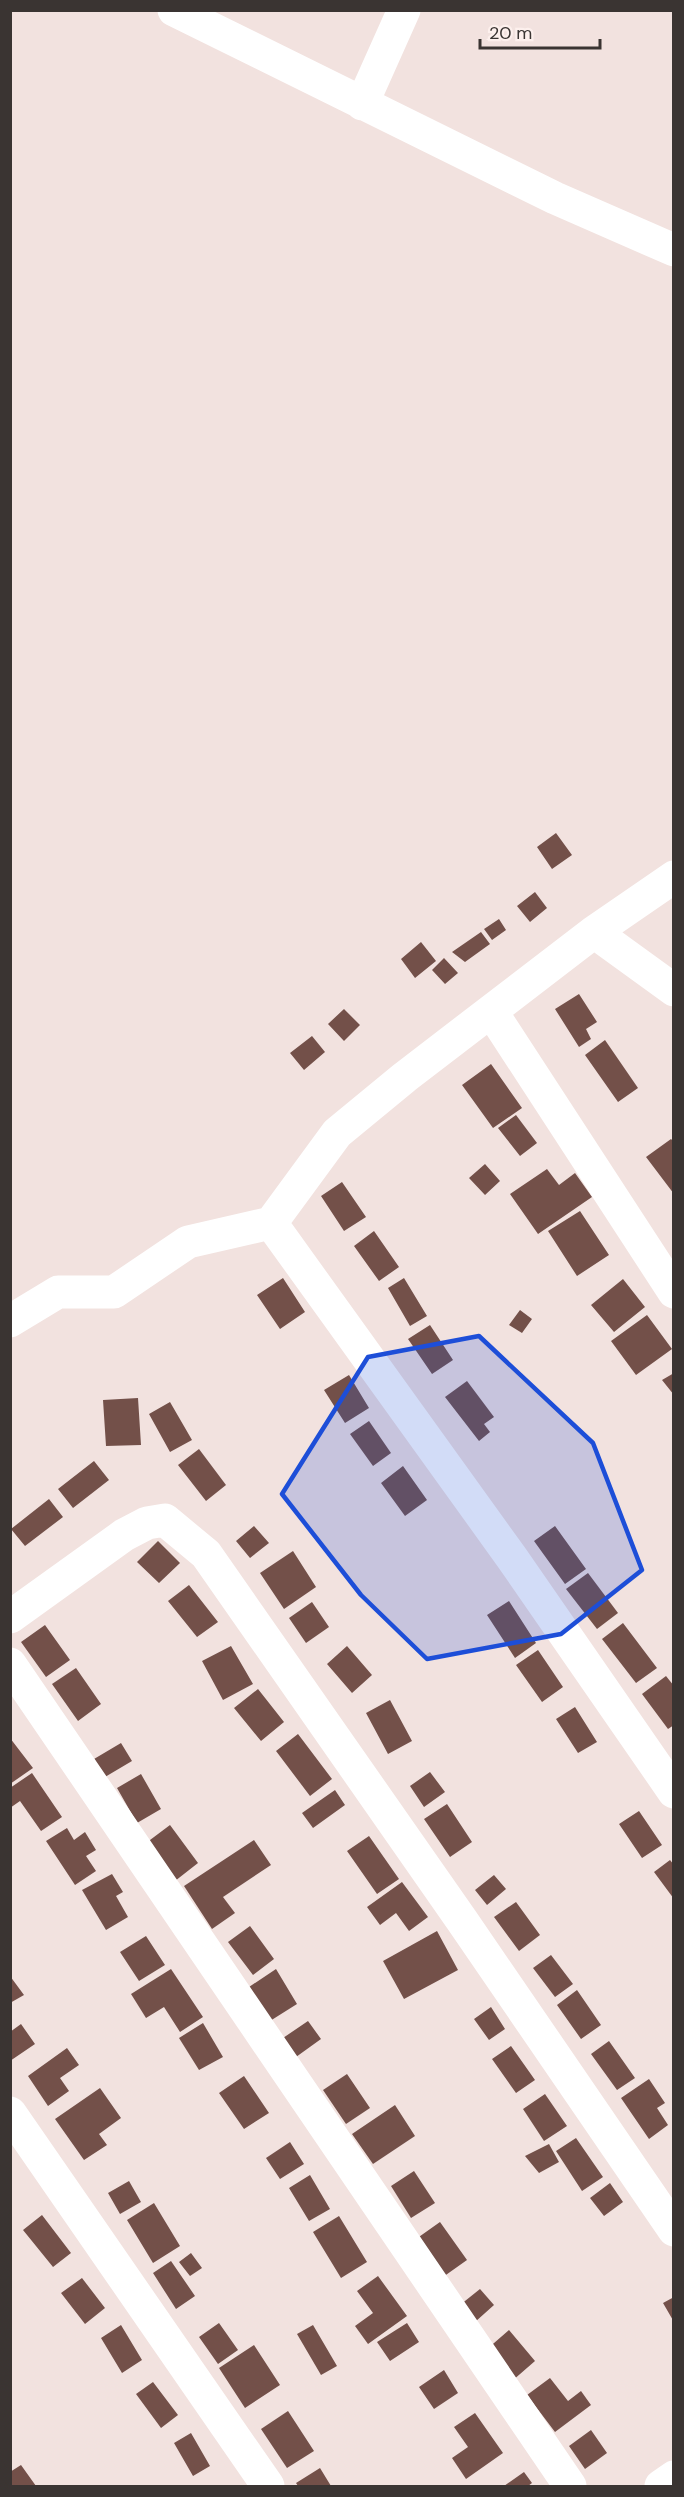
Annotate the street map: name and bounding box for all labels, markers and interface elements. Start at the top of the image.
scale bar [480,12,600,50]
text: 20 m [489,21,532,45]

